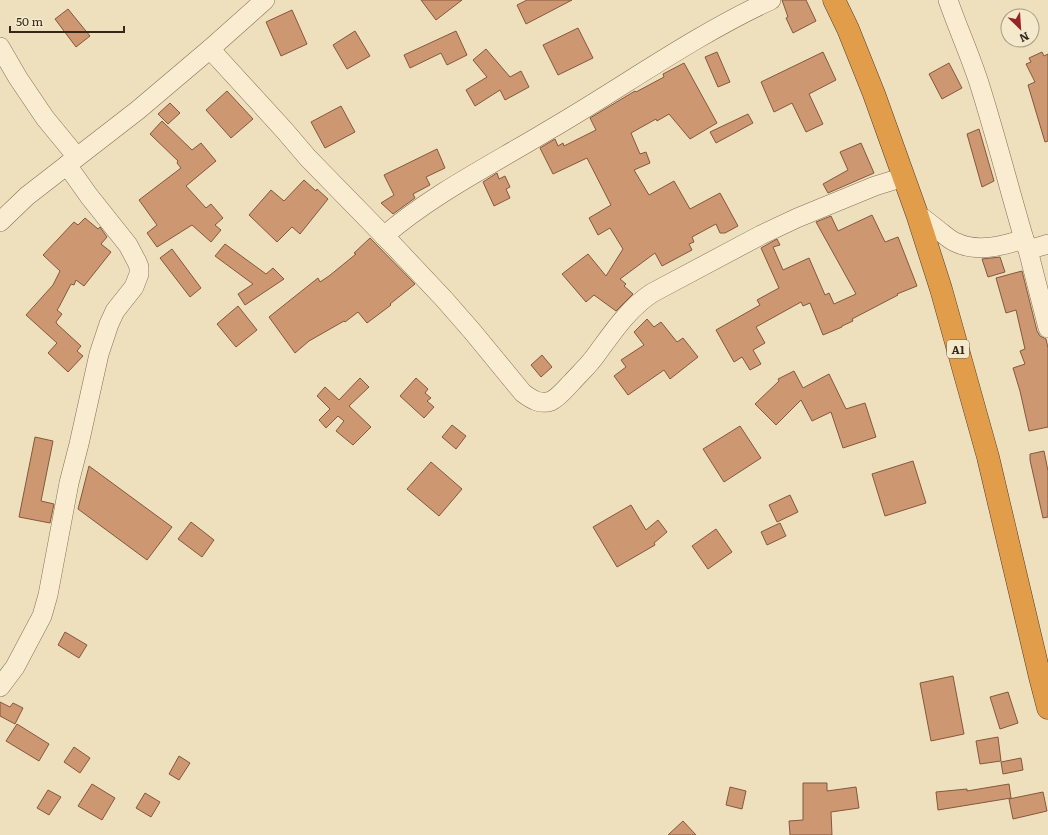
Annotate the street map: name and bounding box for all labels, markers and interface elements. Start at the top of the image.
scale bar [10,8,124,34]
north arrow [1000,8,1040,48]
text: 50 m [16,12,43,30]
text: N [1017,29,1032,47]
road number: A1 [947,340,969,358]

